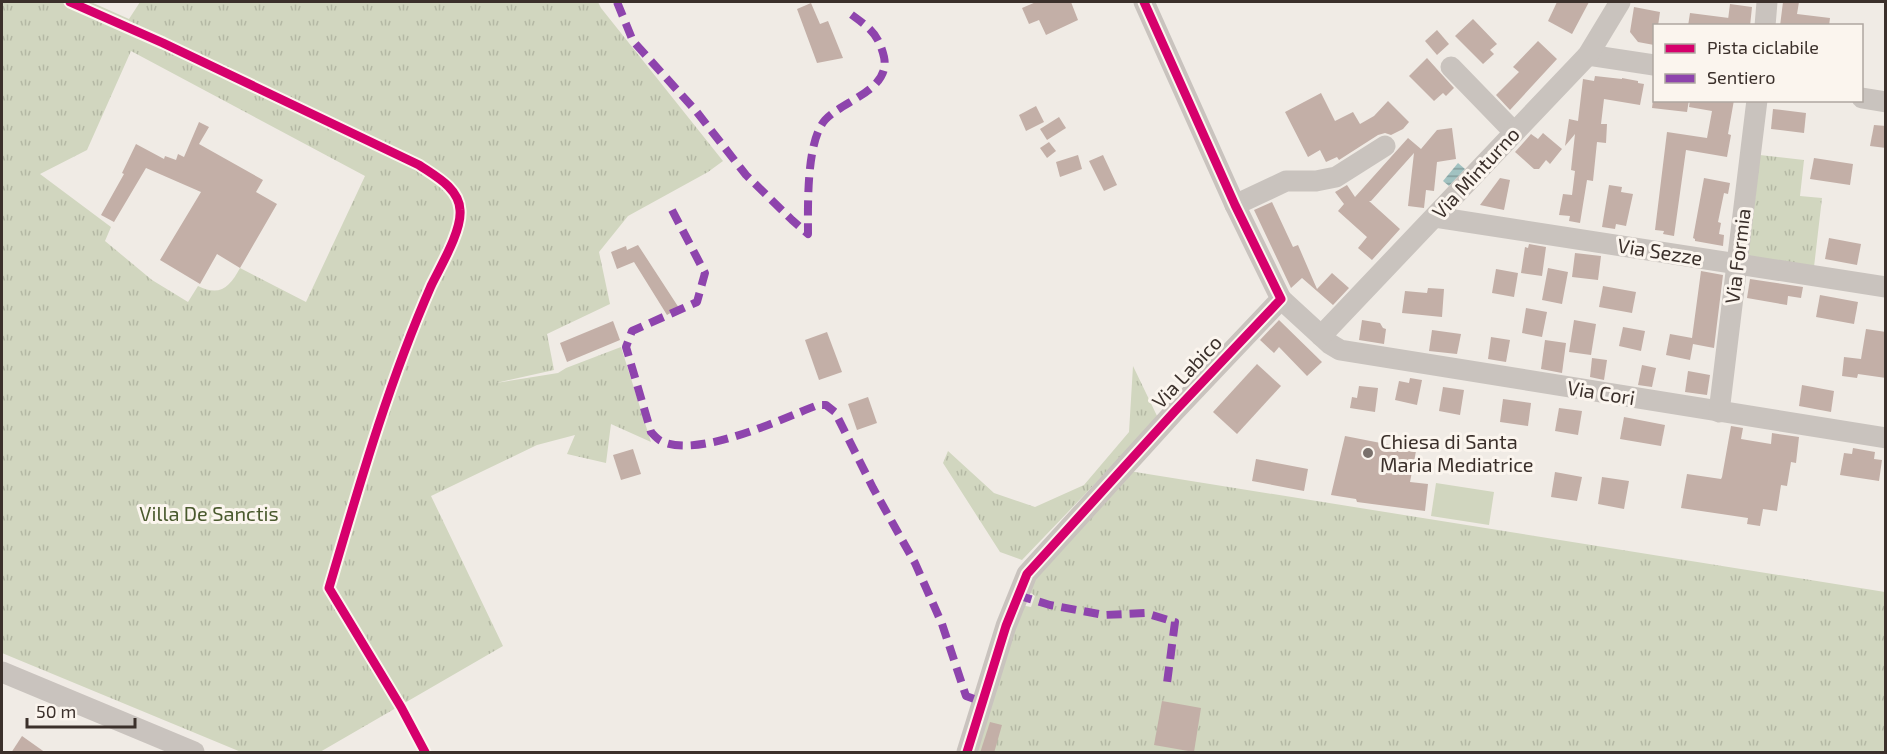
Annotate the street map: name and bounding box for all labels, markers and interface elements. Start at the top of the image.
legend [1653,24,1863,102]
text: Pista ciclabile [1707,36,1819,58]
text: Sentiero [1707,66,1775,88]
street label: Via Minturno [1427,121,1524,223]
street label: Via Formia [1719,207,1755,305]
street label: Via Sezze [1616,232,1704,270]
street label: Via Labico [1146,330,1226,413]
street label: Via Cori [1566,375,1637,409]
place label: Chiesa di Santa Maria Mediatrice [1380,429,1534,476]
marker: Chiesa di Santa Maria Mediatrice [1361,446,1375,460]
park label: Villa De Sanctis [139,501,279,525]
scale bar [27,691,135,729]
text: 50 m [36,700,76,722]

